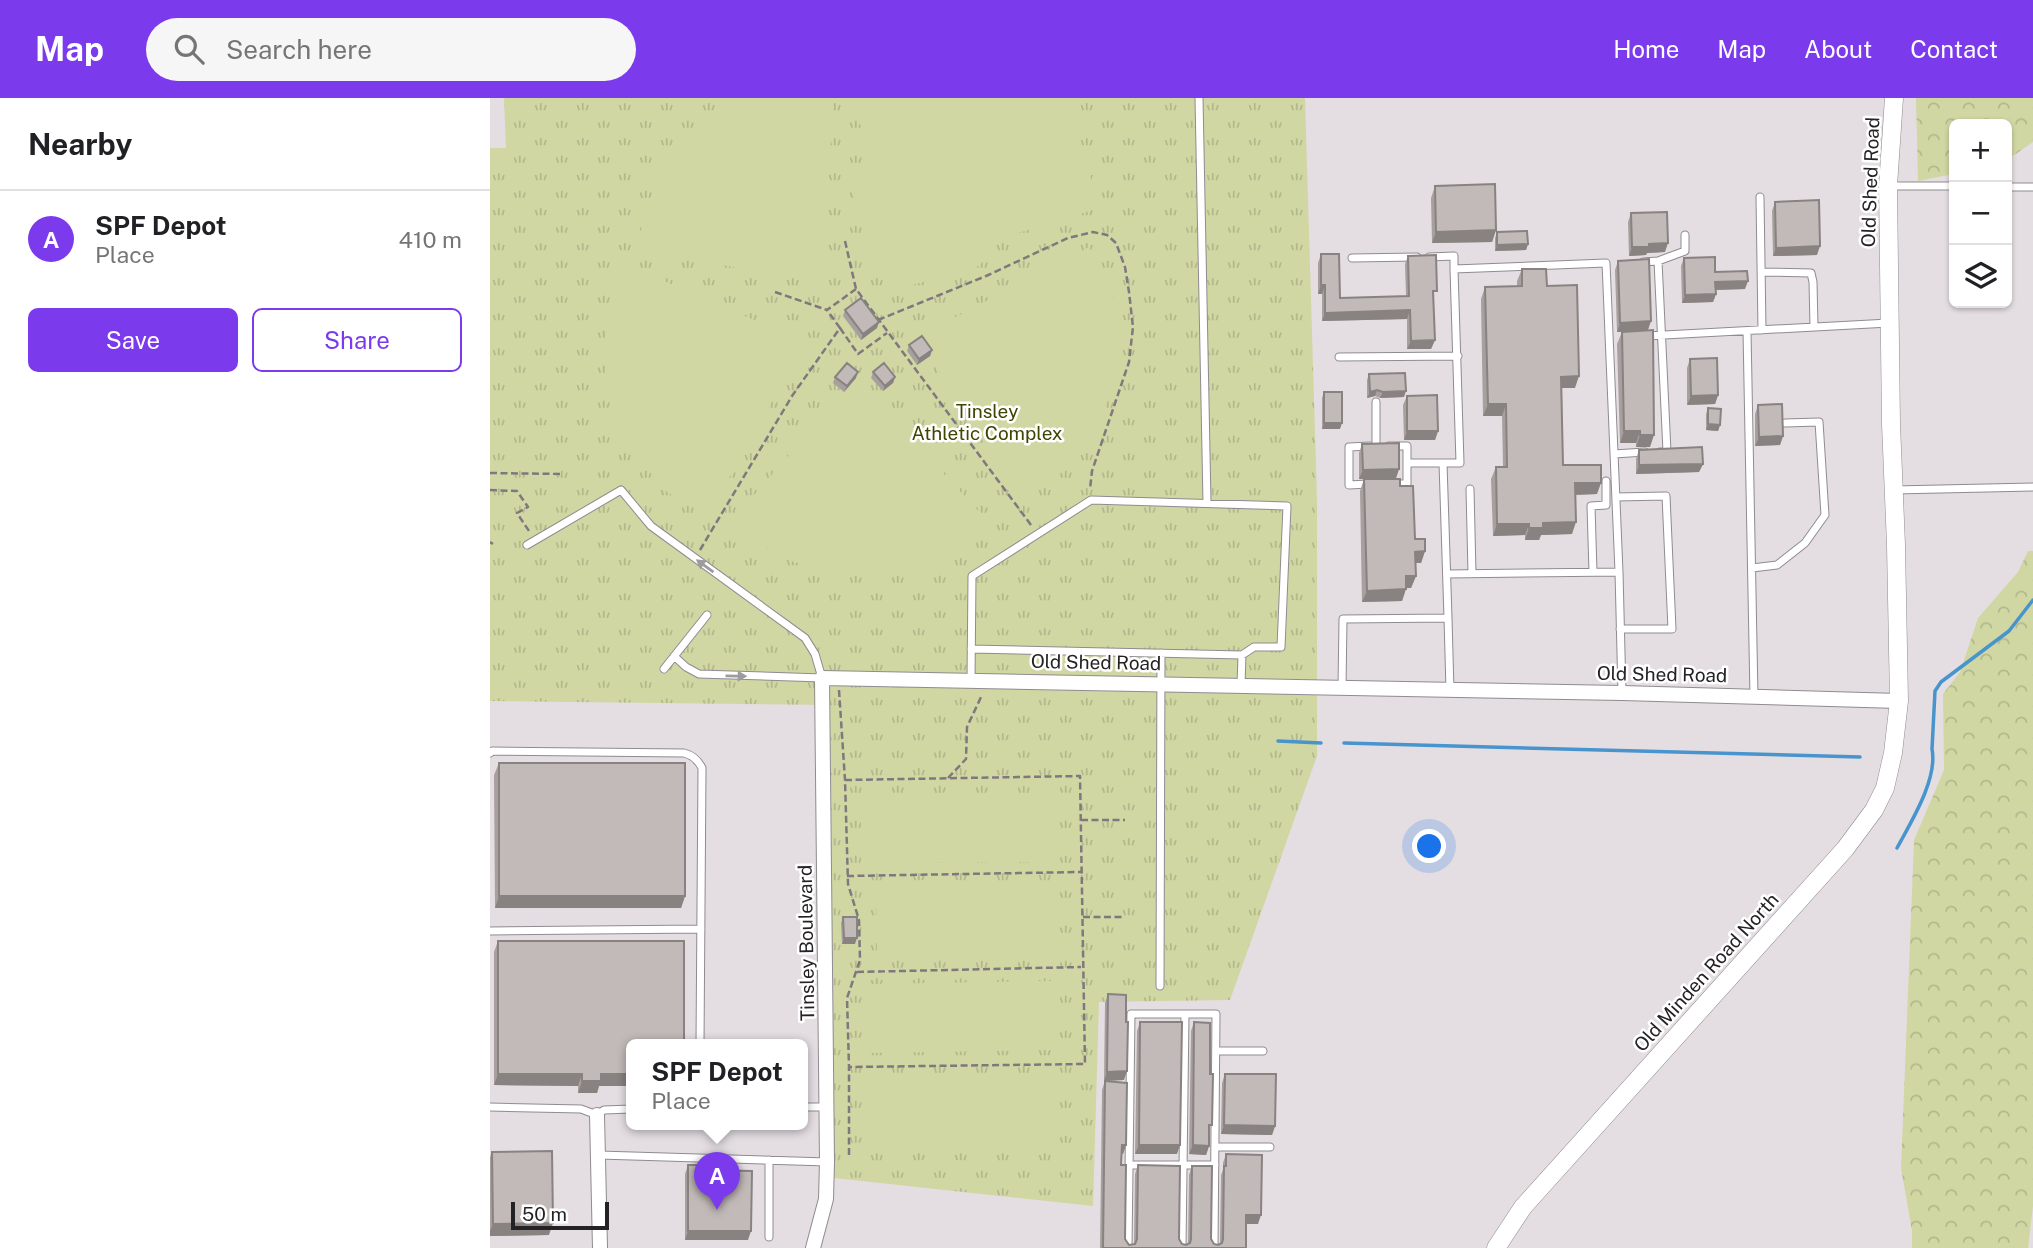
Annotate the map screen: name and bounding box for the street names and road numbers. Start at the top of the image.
street label: Old Shed Road [1857,116,1883,248]
street label: Old Shed Road [1031,650,1161,674]
street label: Old Shed Road [1597,662,1727,686]
street label: Tinsley Boulevard [794,865,818,1021]
street label: Old Minden Road North [1629,888,1783,1056]

